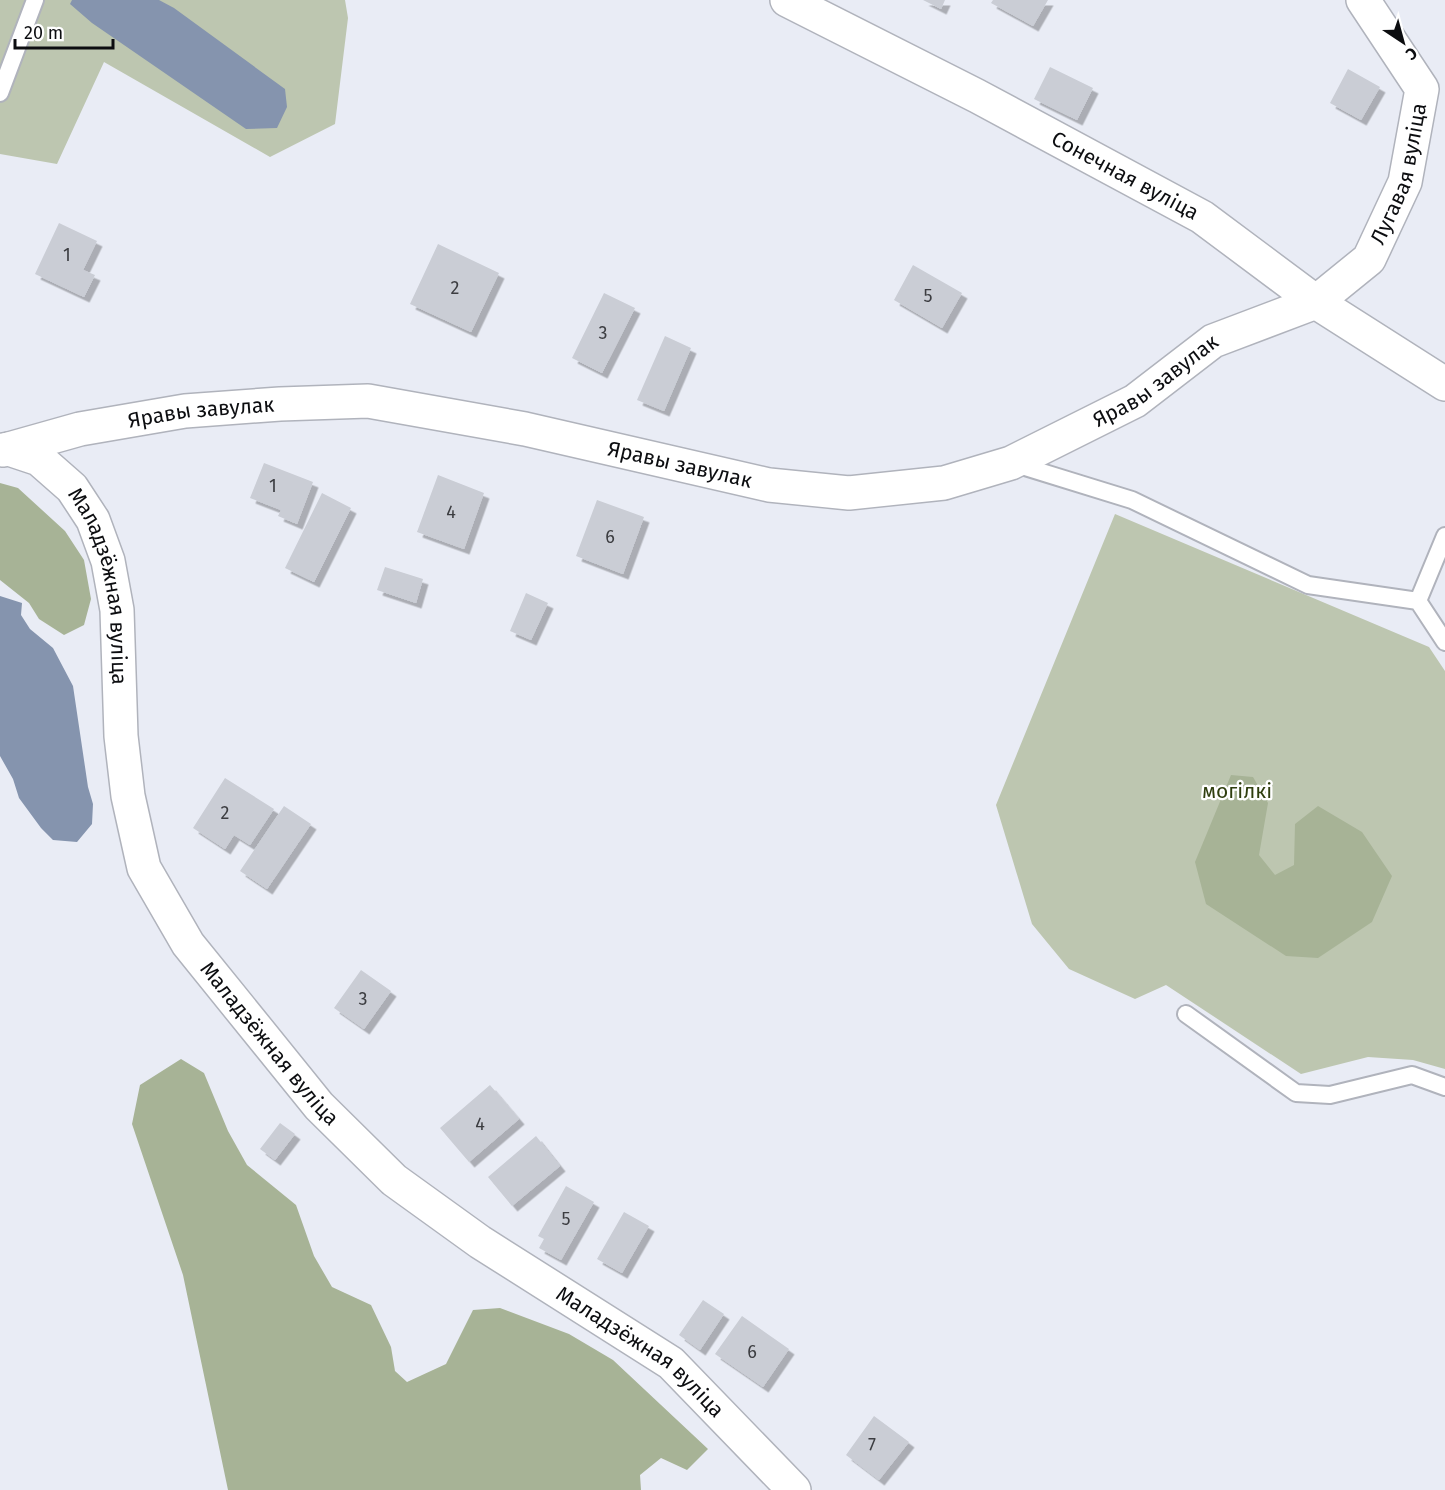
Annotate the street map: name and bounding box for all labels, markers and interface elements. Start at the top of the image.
scale bar [15,12,112,50]
north arrow [1373,12,1433,72]
text: 20 m [24,22,63,44]
text: С [1402,43,1421,65]
street label: Лугавая вуліца [1365,101,1432,249]
street label: Сонечная вуліца [1047,125,1203,226]
house number: 1 [63,244,71,266]
house number: 2 [451,277,460,299]
house number: 5 [923,285,933,307]
house number: 3 [599,322,607,344]
street label: Яравы завулак [1089,329,1224,433]
street label: Яравы завулак [126,391,275,434]
street label: Яравы завулак [605,435,755,494]
house number: 1 [269,475,277,497]
street label: Маладзёжная вуліца [62,483,132,685]
house number: 4 [446,501,456,523]
house number: 6 [605,526,615,548]
park label: могілкі [1202,778,1272,804]
house number: 2 [221,802,230,824]
street label: Маладзёжная вуліца [194,956,344,1131]
house number: 3 [359,988,367,1010]
house number: 4 [475,1113,485,1135]
house number: 5 [561,1208,571,1230]
street label: Маладзёжная вуліца [551,1281,730,1423]
house number: 6 [747,1341,757,1363]
house number: 7 [868,1434,876,1456]

